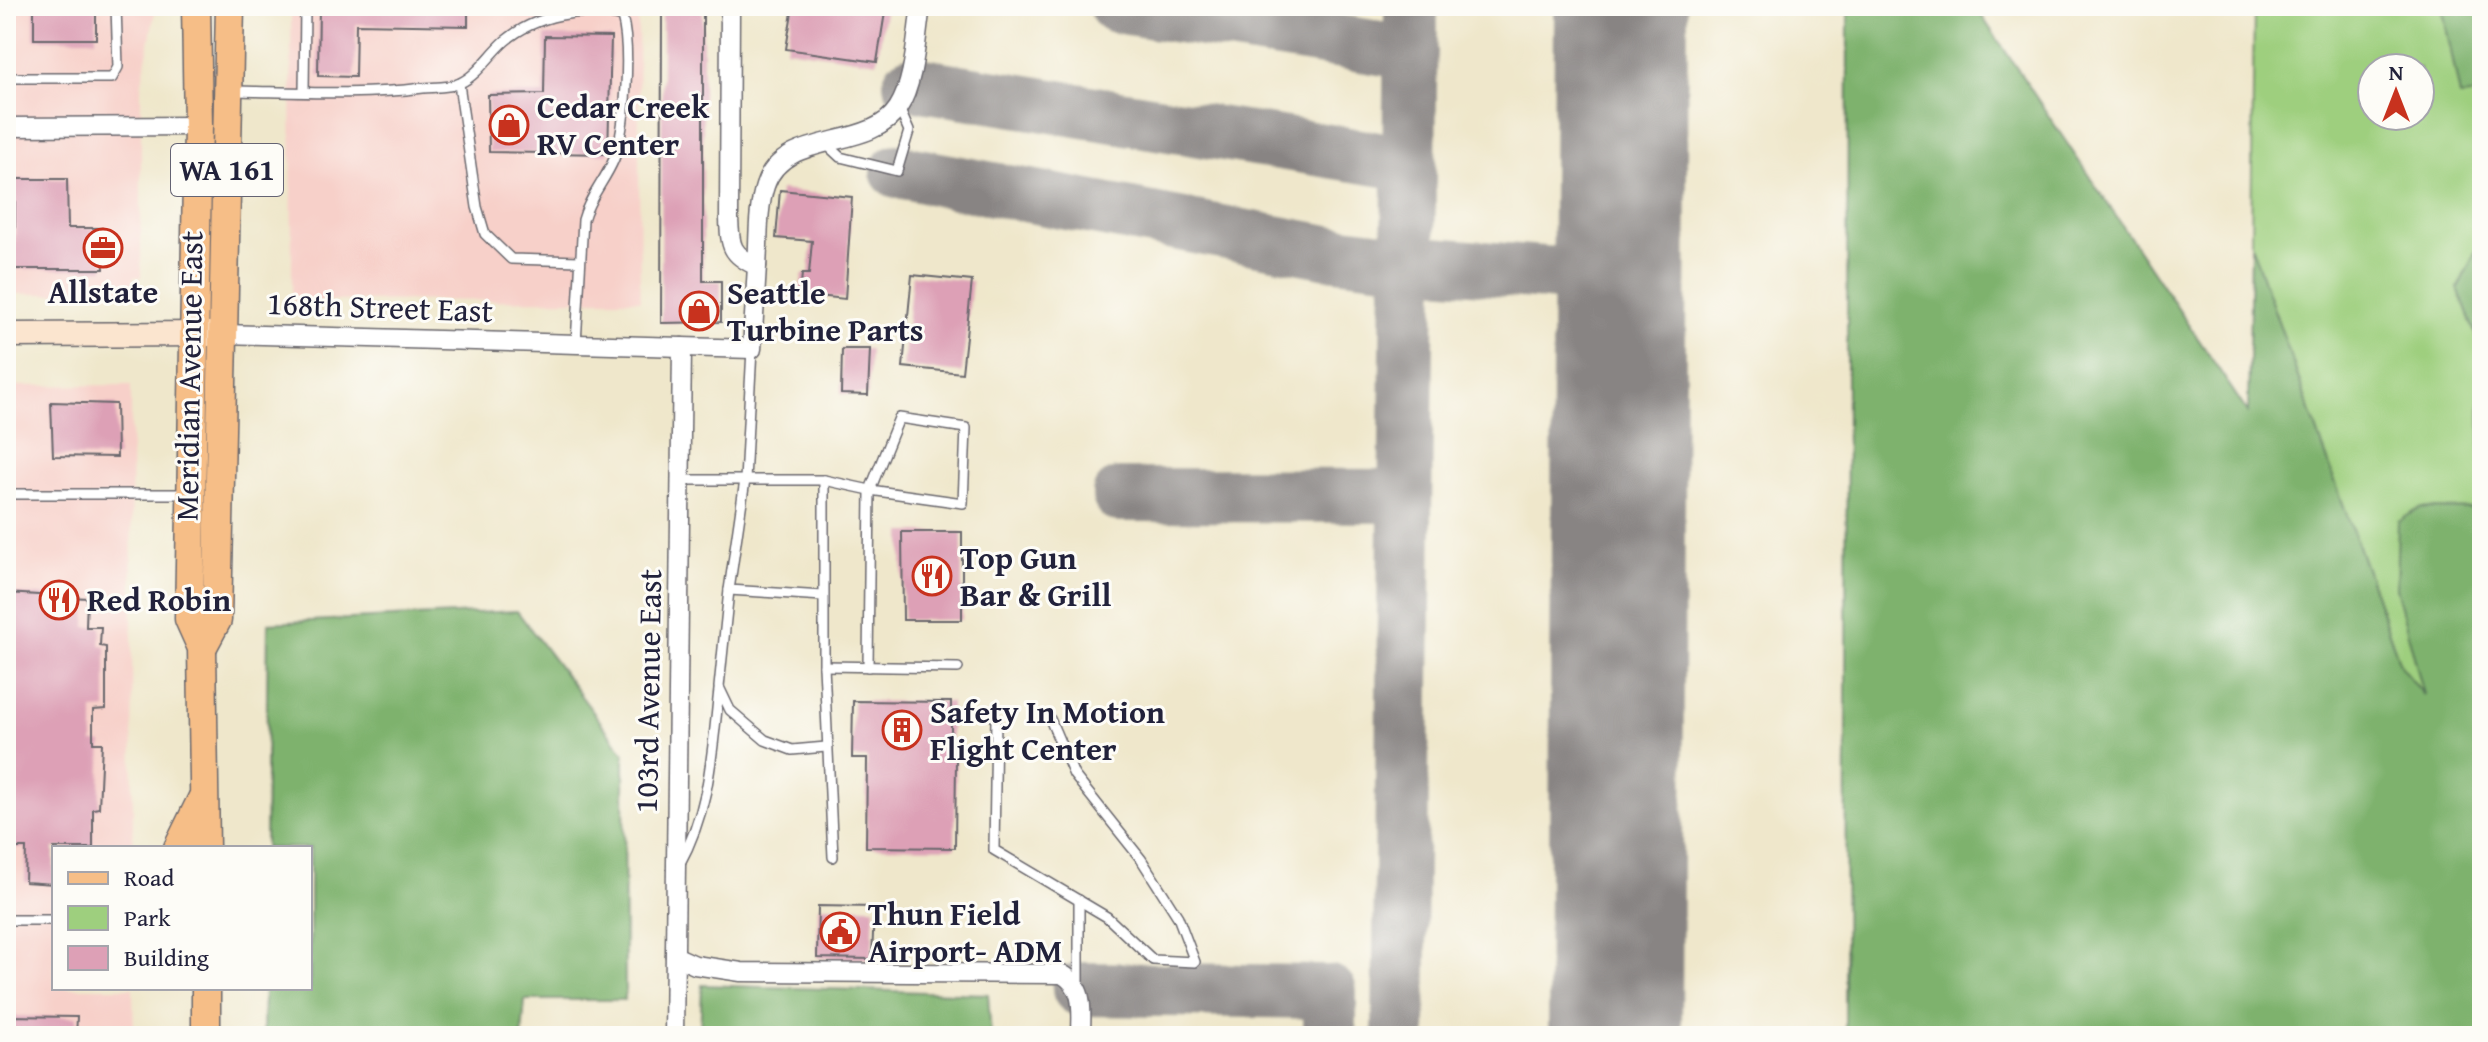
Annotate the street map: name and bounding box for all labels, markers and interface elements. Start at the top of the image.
north arrow [2356,52,2436,132]
text: N [2389,56,2404,88]
place label: Cedar Creek RV Center [537,83,710,167]
shop icon: Cedar Creek RV Center [488,104,530,146]
road number: WA 161 [171,144,283,196]
office icon: Allstate [82,227,124,269]
street label: Meridian Avenue East [162,230,215,522]
place label: Allstate [48,268,158,315]
place label: Seattle Turbine Parts [727,269,924,353]
street label: 168th Street East [266,279,494,334]
shop icon: Seattle Turbine Parts [678,290,720,332]
place label: Top Gun Bar & Grill [960,534,1111,618]
restaurant icon: Top Gun Bar & Grill [911,555,953,597]
street label: 103rd Avenue East [622,569,673,813]
place label: Red Robin [87,576,231,623]
restaurant icon: Red Robin [38,579,80,621]
place label: Safety In Motion Flight Center [930,688,1165,772]
building icon: Safety In Motion Flight Center [881,709,923,751]
legend [52,846,312,990]
text: Road [124,860,174,895]
place label: Thun Field Airport- ADM [868,890,1063,974]
text: Park [124,900,171,935]
public building icon: Thun Field Airport- ADM [819,911,861,953]
text: Building [124,940,209,975]

